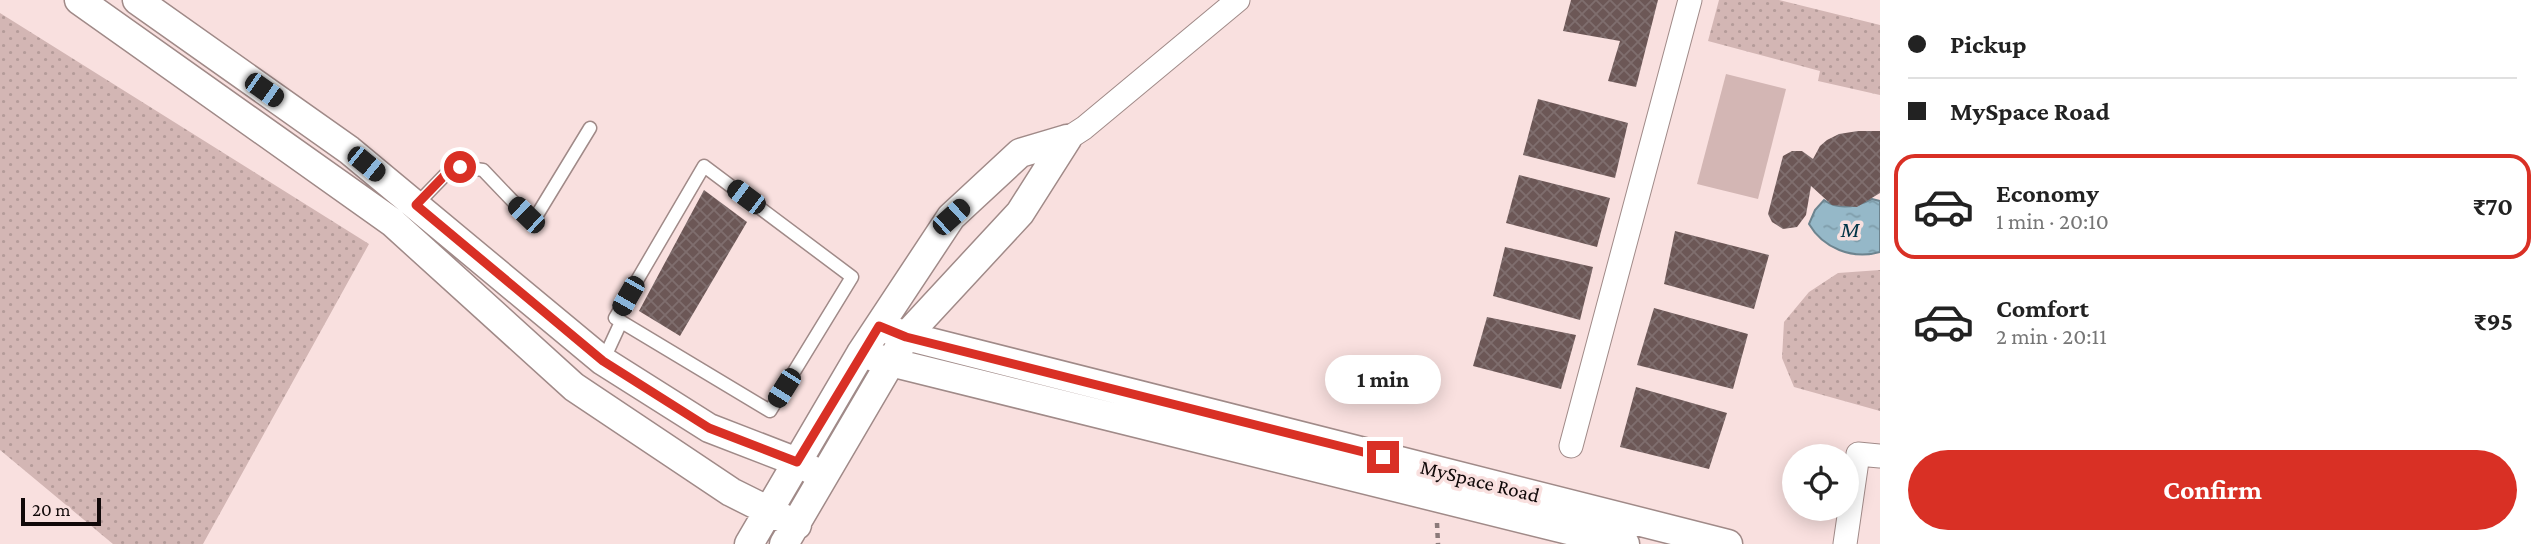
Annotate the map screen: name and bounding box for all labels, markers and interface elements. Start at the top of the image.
text: Pickup [1950,30,2027,59]
car [241,69,288,111]
text: MySpace Road [1950,97,2110,126]
car [344,143,389,185]
route start [444,151,476,183]
icon: car [1912,175,1975,238]
car [723,176,770,218]
text: Economy [1996,179,2099,208]
text: ₹70 [2472,192,2513,221]
car [504,193,549,237]
car [929,195,974,239]
text: 1 min · 20:10 [1996,208,2109,234]
water label: M [1839,216,1860,242]
car [609,273,648,319]
icon: car [1912,290,1975,353]
text: Comfort [1996,294,2089,323]
text: ₹95 [2474,307,2513,336]
text: 2 min · 20:11 [1996,323,2107,349]
callout: 1 min [1325,356,1441,405]
car [764,365,805,411]
text: 1 min [1357,366,1409,392]
route end [1367,441,1399,473]
map controls [1782,444,1859,521]
button: locate [1782,444,1859,521]
button: Confirm [1908,450,2517,530]
street label: MySpace Road [1418,455,1542,507]
scale bar [21,495,102,527]
text: 20 m [32,499,71,520]

